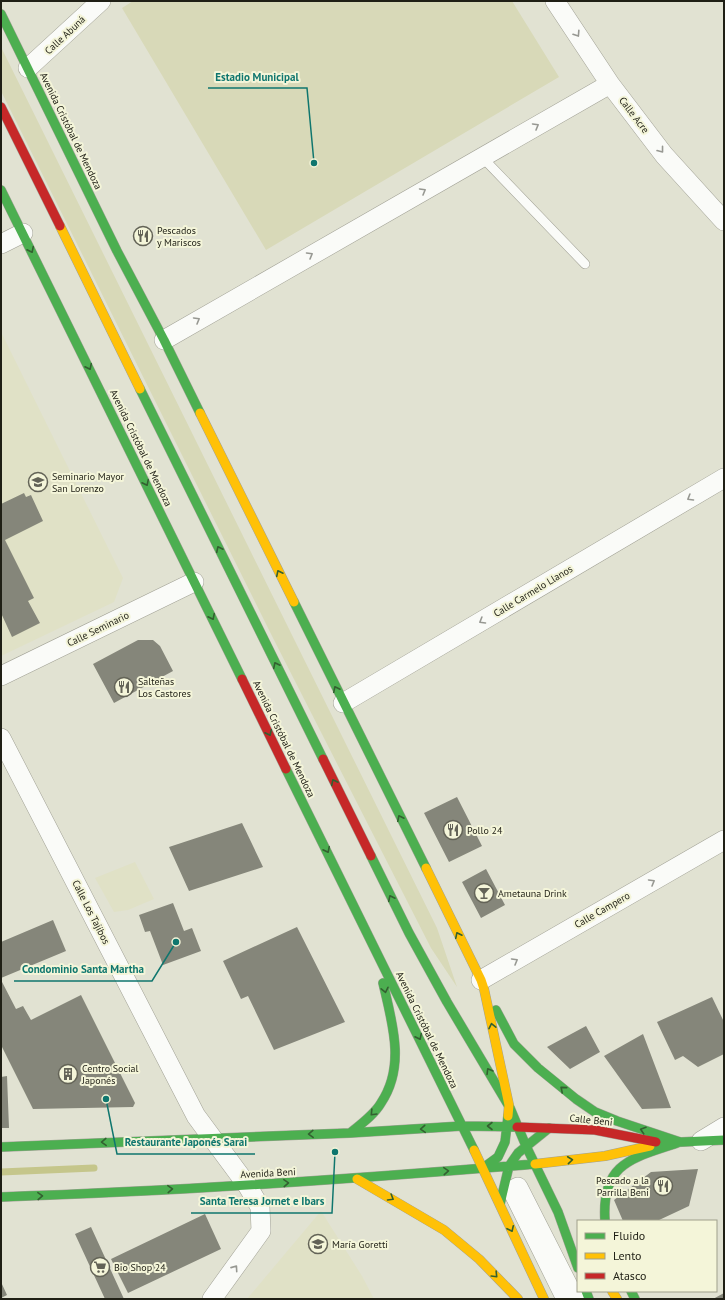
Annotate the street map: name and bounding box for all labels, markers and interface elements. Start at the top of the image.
street label: Calle Abuná [42,13,88,57]
one-way arrow [572,29,579,36]
callout: Estadio Municipal [208,65,307,88]
street label: Avenida Cristóbal de Mendoza [37,70,105,192]
text: Estadio Municipal [215,70,299,84]
street label: Calle Acre [616,94,652,136]
one-way arrow [532,124,539,131]
one-way arrow [656,146,663,153]
one-way arrow [419,188,426,195]
place label: Pescados y Mariscos [157,224,201,249]
restaurant icon: Pescados y Mariscos [132,225,154,247]
one-way arrow [26,246,34,253]
one-way arrow [306,253,313,260]
one-way arrow [193,318,200,325]
one-way arrow [84,362,92,370]
street label: Avenida Cristóbal de Mendoza [107,387,175,509]
place label: Seminario Mayor San Lorenzo [52,470,125,495]
school or university icon: Seminario Mayor San Lorenzo [27,471,49,493]
one-way arrow [141,479,149,487]
one-way arrow [687,493,694,500]
one-way arrow [216,545,224,553]
street label: Calle Carmelo Llanos [491,562,575,620]
one-way arrow [276,570,283,577]
street label: Calle Seminario [65,608,131,650]
one-way arrow [207,612,215,620]
one-way arrow [479,616,486,623]
one-way arrow [273,662,281,669]
place label: Salteñas Los Castores [138,675,191,700]
restaurant icon: Salteñas Los Castores [113,676,135,698]
street label: Avenida Cristóbal de Mendoza [250,678,318,800]
one-way arrow [333,686,341,694]
one-way arrow [264,729,272,737]
one-way arrow [331,778,339,786]
one-way arrow [397,815,405,823]
restaurant icon: Pollo 24 [442,819,464,841]
place label: Pollo 24 [467,824,503,837]
one-way arrow [322,846,329,853]
street label: Calle Los Tajibos [69,878,113,946]
one-way arrow [648,879,655,886]
bar icon: Ametauna Drink [473,882,495,904]
place label: Ametauna Drink [498,887,567,900]
street label: Calle Campero [572,889,632,931]
one-way arrow [388,895,396,903]
one-way arrow [455,931,463,939]
callout: Condominio Santa Martha [14,958,152,981]
one-way arrow [511,958,518,965]
text: Condominio Santa Martha [22,962,144,976]
street label: Avenida Cristóbal de Mendoza [393,969,461,1091]
one-way arrow [380,987,388,993]
one-way arrow [488,1022,497,1029]
one-way arrow [414,1033,422,1041]
place label: Centro Social Japonés [81,1062,139,1087]
building icon: Centro Social Japonés [57,1063,79,1085]
one-way arrow [486,1068,493,1075]
one-way arrow [561,1087,568,1094]
one-way arrow [370,1108,377,1116]
street label: Calle Beni [569,1111,613,1129]
one-way arrow [487,1122,493,1130]
one-way arrow [420,1124,426,1133]
one-way arrow [640,1126,647,1135]
one-way arrow [308,1130,314,1139]
callout: Restaurante Japonés Sarai [117,1131,255,1154]
text: Restaurante Japonés Sarai [125,1135,247,1149]
one-way arrow [101,1138,107,1147]
one-way arrow [567,1156,573,1165]
street label: Avenida Beni [240,1165,296,1181]
one-way arrow [443,1166,449,1175]
place label: Pescado a la Parrilla Beni [596,1174,649,1199]
restaurant icon: Pescado a la Parrilla Beni [652,1175,674,1197]
one-way arrow [283,1178,289,1187]
one-way arrow [167,1184,173,1193]
callout: Santa Teresa Jornet e Ibars [191,1190,332,1213]
one-way arrow [37,1192,43,1200]
text: Santa Teresa Jornet e Ibars [200,1194,325,1208]
one-way arrow [387,1194,394,1201]
legend [577,1220,717,1292]
one-way arrow [506,1225,514,1232]
text: Fluido [613,1228,645,1243]
school or university icon: María Goretti [307,1233,329,1255]
place label: María Goretti [332,1238,388,1251]
text: Lento [613,1248,642,1263]
supermarket icon: Bio Shop 24 [89,1256,111,1278]
place label: Bio Shop 24 [114,1261,166,1274]
one-way arrow [230,1265,237,1272]
text: Atasco [613,1268,646,1283]
one-way arrow [490,1270,498,1278]

